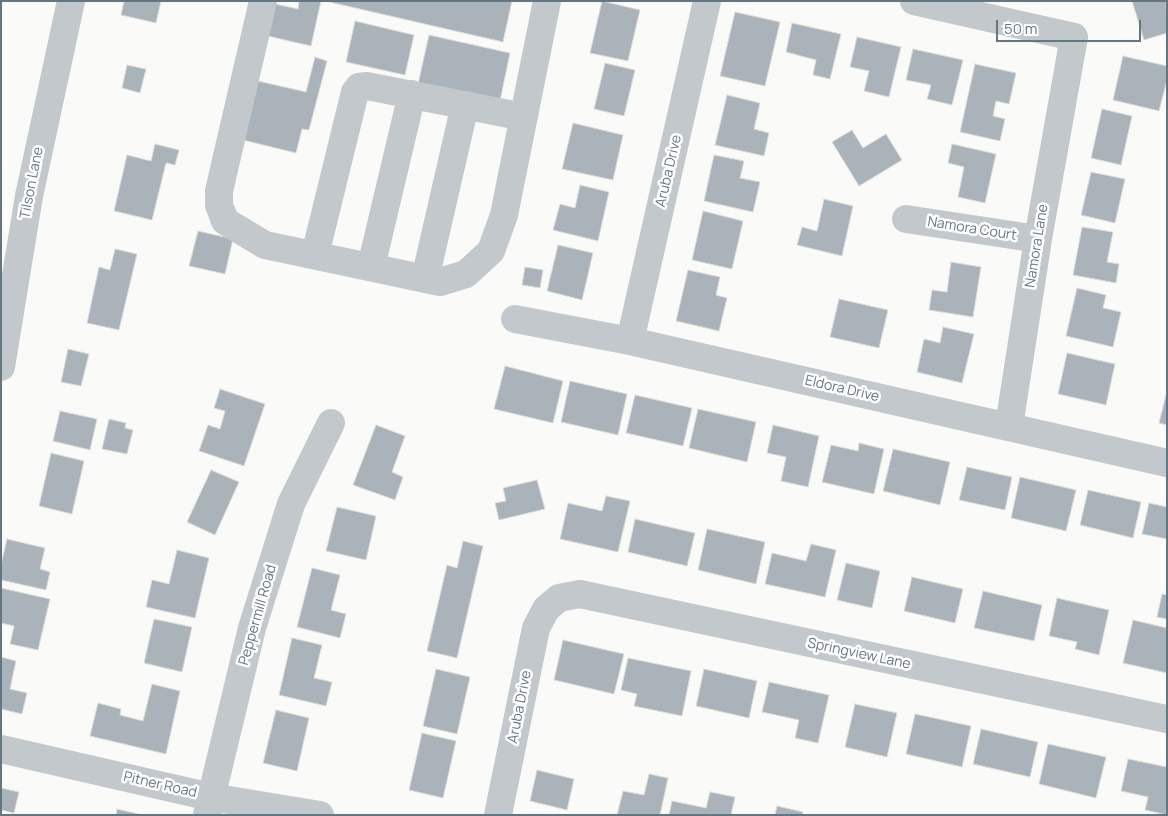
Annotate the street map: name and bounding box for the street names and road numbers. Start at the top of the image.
street label: Aruba Drive [653,133,685,209]
street label: Tilson Lane [17,146,47,220]
street label: Namora Lane [1022,203,1052,289]
street label: Namora Court [926,214,1018,244]
street label: Eldora Drive [803,372,881,406]
street label: Peppermill Road [236,563,280,667]
street label: Springview Lane [806,635,912,673]
street label: Aruba Drive [505,669,535,745]
street label: Pitner Road [122,768,198,802]

